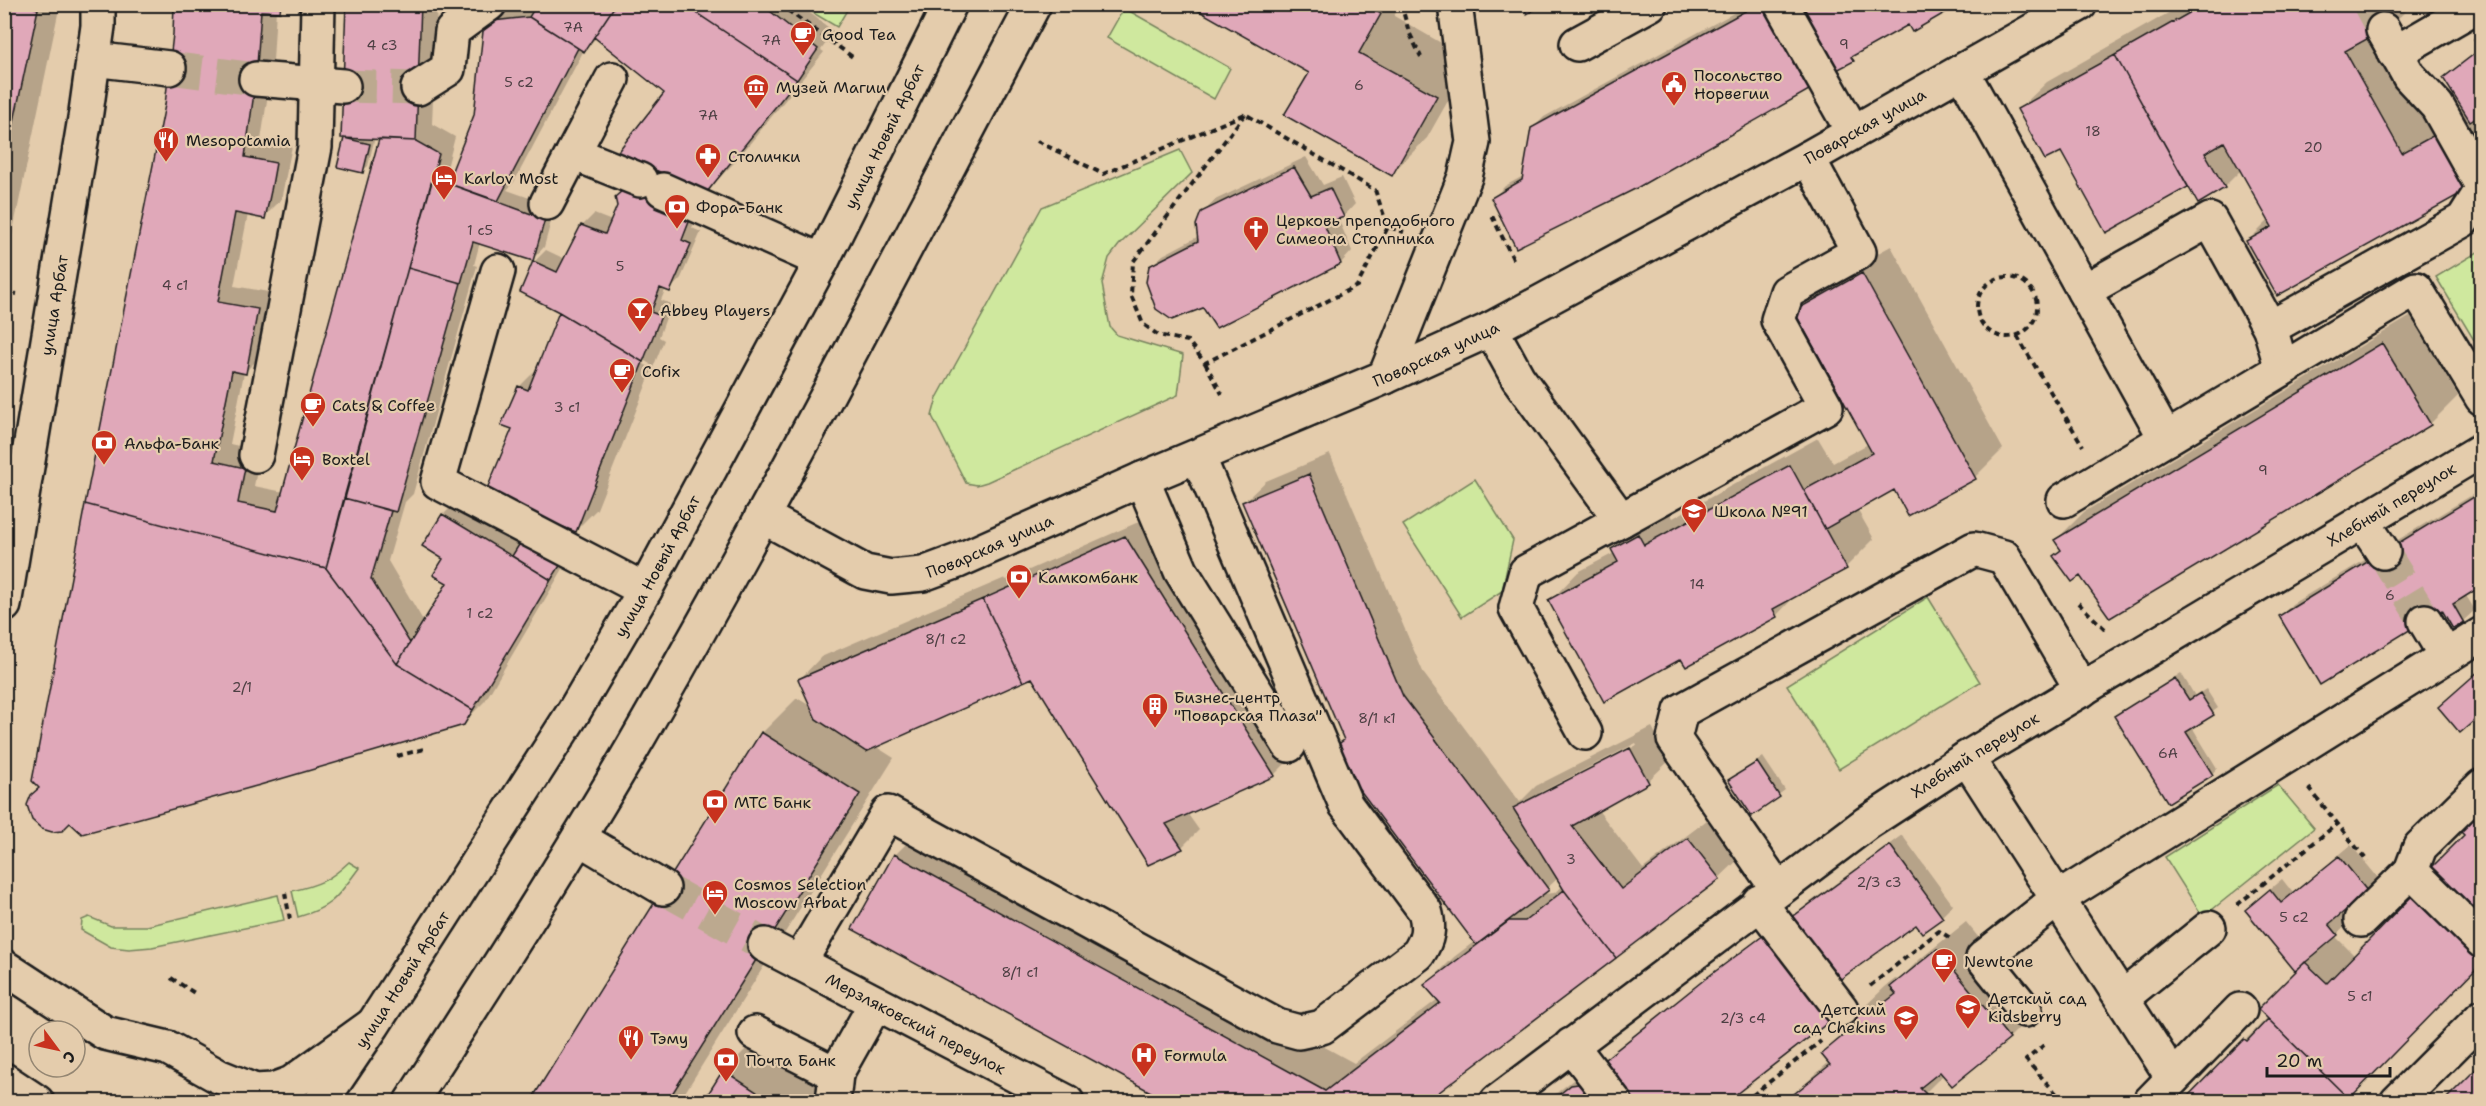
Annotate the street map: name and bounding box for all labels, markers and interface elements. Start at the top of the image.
house number: 7А [563,18,583,36]
cafe icon: Good Tea [788,19,818,57]
place label: Good Tea [822,24,896,45]
house number: 7А [761,31,781,49]
house number: 9 [1839,35,1849,53]
house number: 4 с3 [367,36,397,54]
street label: улица Новый Арбат [839,60,929,212]
place label: Посольство Норвегии [1694,65,1782,104]
public building icon: Посольство Норвегии [1659,69,1689,107]
museum icon: Музей Магии [741,72,771,110]
house number: 5 с2 [504,73,534,91]
house number: 6 [1354,76,1364,94]
place label: Музей Магии [776,77,886,98]
street label: Поварская улица [1800,83,1929,169]
house number: 7А [698,106,718,124]
house number: 18 [2085,122,2101,140]
restaurant icon: Mesopotamia [151,125,181,163]
place label: Mesopotamia [186,130,291,151]
house number: 20 [2303,138,2323,156]
pharmacy icon: Столички [693,141,723,179]
place label: Столички [728,146,800,167]
hotel icon: Karlov Most [429,163,459,201]
place label: Karlov Most [464,168,558,189]
bank icon: Фора-Банк [662,192,692,230]
place label: Фора-Банк [696,197,783,218]
place label: Церковь преподобного Симеона Столпника [1276,210,1455,249]
church icon: Церковь преподобного Симеона Столпника [1241,214,1271,252]
house number: 1 с5 [467,221,493,239]
street label: улица Арбат [35,252,73,357]
house number: 5 [616,257,624,275]
house number: 4 с1 [162,276,188,294]
bar icon: Abbey Players [625,295,655,333]
place label: Abbey Players [660,300,770,321]
street label: Поварская улица [1370,316,1503,391]
cafe icon: Cofix [607,356,637,394]
place label: Cofix [642,361,680,382]
cafe icon: Cats & Coffee [298,390,328,428]
place label: Cats & Coffee [332,395,435,416]
house number: 3 с1 [554,398,580,416]
bank icon: Альфа-Банк [89,428,119,466]
place label: Альфа-Банк [124,433,220,454]
hotel icon: Boxtel [287,444,317,482]
place label: Boxtel [322,449,370,470]
street label: Хлебный переулок [2323,457,2460,551]
house number: 9 [2258,461,2268,479]
street label: улица Новый Арбат [609,490,705,641]
school or university icon: Школа №91 [1679,496,1709,534]
place label: Школа №91 [1714,501,1808,522]
street label: Поварская улица [923,509,1056,582]
bank icon: Камкомбанк [1004,562,1034,600]
place label: Камкомбанк [1038,567,1139,588]
house number: 14 [1689,575,1705,593]
house number: 6 [2385,586,2395,604]
house number: 1 с2 [467,604,493,622]
house number: 8/1 с2 [925,630,967,648]
house number: 2/1 [232,678,252,696]
place label: Бизнес-центр "Поварская Плаза" [1174,687,1322,726]
building icon: Бизнес-центр "Поварская Плаза" [1140,691,1170,729]
street label: Хлебный переулок [1907,707,2043,802]
house number: 8/1 к1 [1358,709,1396,727]
house number: 6А [2158,744,2178,762]
bank icon: МТС Банк [700,787,730,825]
place label: МТС Банк [734,792,811,813]
house number: 3 [1566,850,1576,868]
house number: 2/3 с3 [1856,873,1902,891]
place label: Cosmos Selection Moscow Arbat [734,874,867,913]
hotel icon: Cosmos Selection Moscow Arbat [700,878,730,916]
street label: улица Новый Арбат [350,906,454,1052]
house number: 5 с2 [2279,908,2309,926]
cafe icon: Newtone [1929,946,1959,984]
place label: Newtone [1964,951,2034,972]
house number: 8/1 с1 [1002,963,1038,981]
street label: Мерзляковский переулок [822,968,1010,1079]
house number: 5 с1 [2347,987,2373,1005]
place label: Детский сад Kidsberry [1988,988,2087,1027]
school or university icon: Детский сад Kidsberry [1953,992,1983,1030]
place label: Детский сад Chekins [1793,999,1886,1038]
school or university icon: Детский сад Chekins [1891,1003,1921,1041]
house number: 2/3 с4 [1720,1009,1766,1027]
north arrow [27,1019,87,1079]
restaurant icon: Тэму [616,1023,646,1061]
place label: Тэму [650,1028,688,1049]
hospital icon: Formula [1129,1040,1159,1078]
scale bar [2267,1040,2390,1078]
bank icon: Почта Банк [711,1045,741,1083]
place label: Formula [1164,1045,1227,1066]
text: С [58,1047,81,1067]
text: 20 m [2276,1049,2322,1073]
place label: Почта Банк [746,1050,836,1071]

